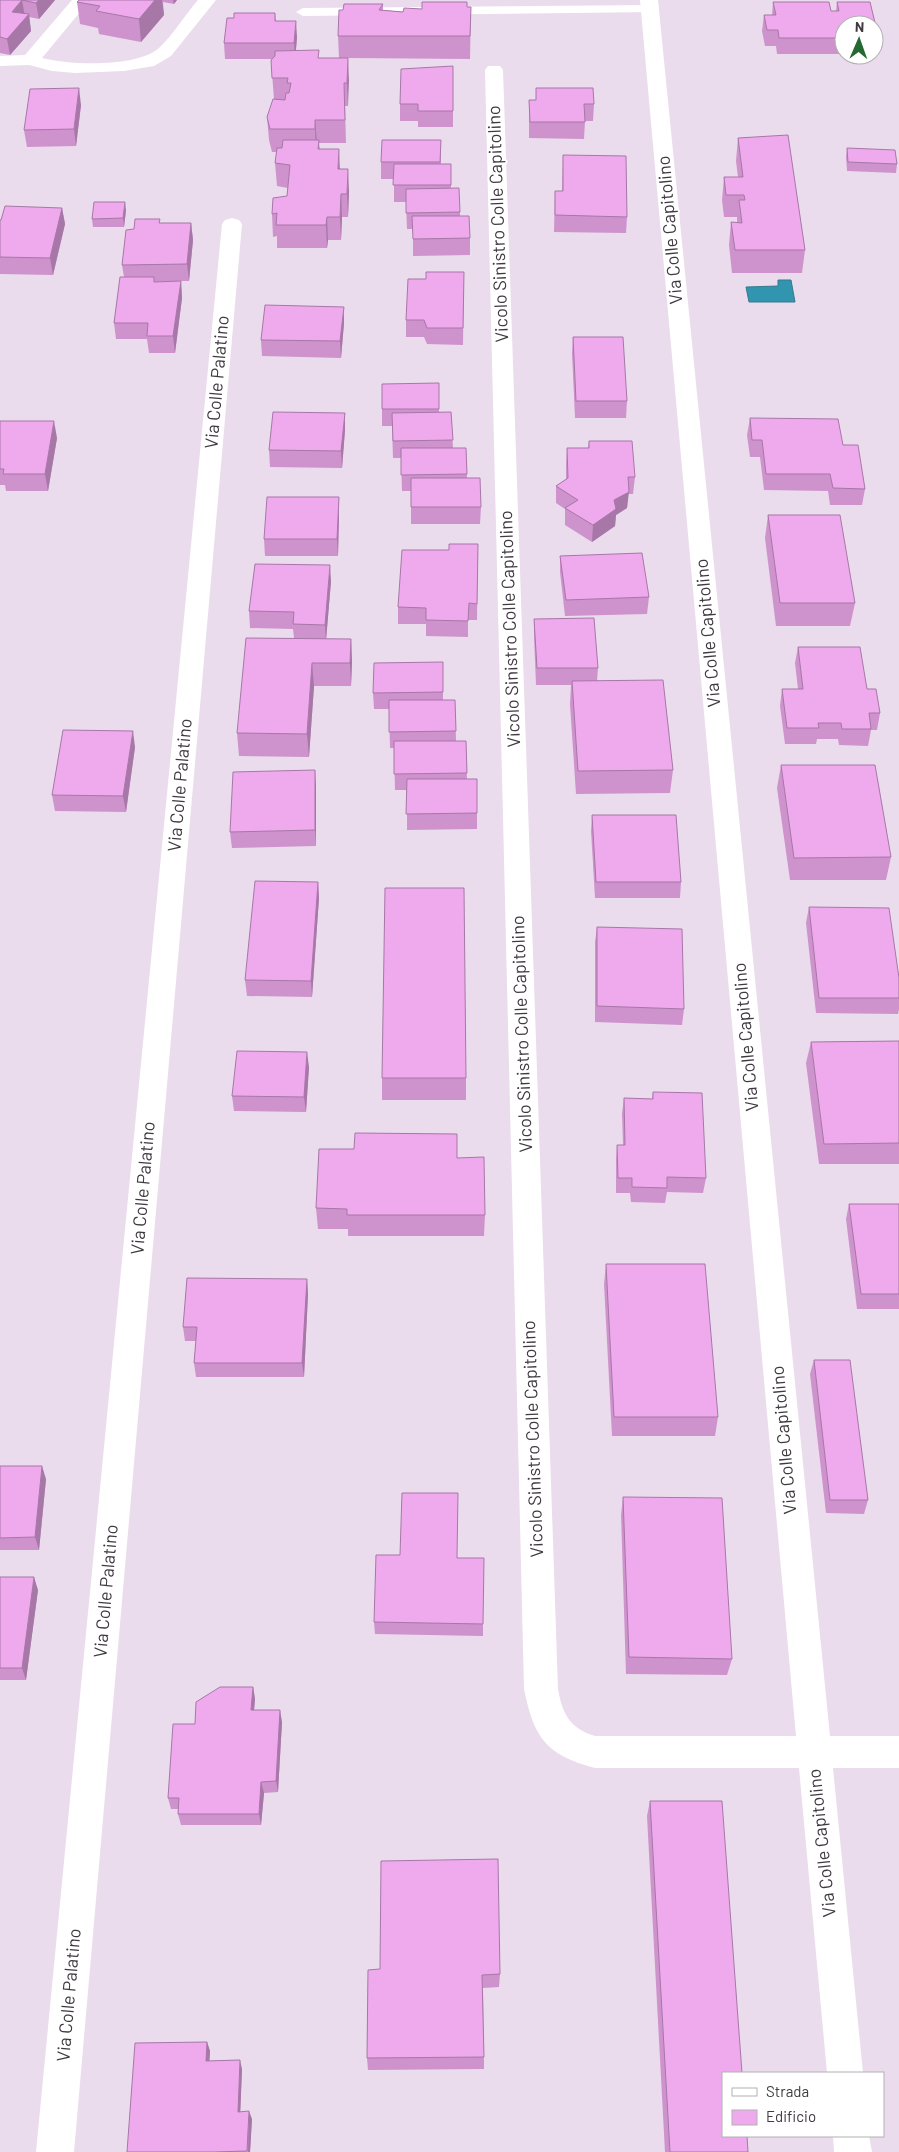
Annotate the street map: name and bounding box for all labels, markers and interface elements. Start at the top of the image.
north arrow [834,15,884,65]
text: N [855,18,864,35]
street label: Vicolo Sinistro Colle Capitolino [482,105,512,343]
street label: Via Colle Capitolino [652,155,686,305]
street label: Via Colle Palatino [199,314,233,450]
street label: Vicolo Sinistro Colle Capitolino [494,510,524,748]
street label: Via Colle Capitolino [690,558,724,708]
street label: Via Colle Palatino [162,717,196,853]
street label: Vicolo Sinistro Colle Capitolino [506,915,536,1153]
street label: Via Colle Capitolino [728,962,762,1112]
street label: Via Colle Palatino [125,1120,159,1256]
street label: Vicolo Sinistro Colle Capitolino [517,1320,547,1558]
street label: Via Colle Capitolino [766,1365,800,1515]
street label: Via Colle Palatino [88,1523,122,1659]
street label: Via Colle Capitolino [802,1768,840,1918]
street label: Via Colle Palatino [51,1927,85,2063]
legend [722,2072,884,2137]
text: Strada [766,2082,809,2100]
text: Edificio [766,2107,816,2125]

